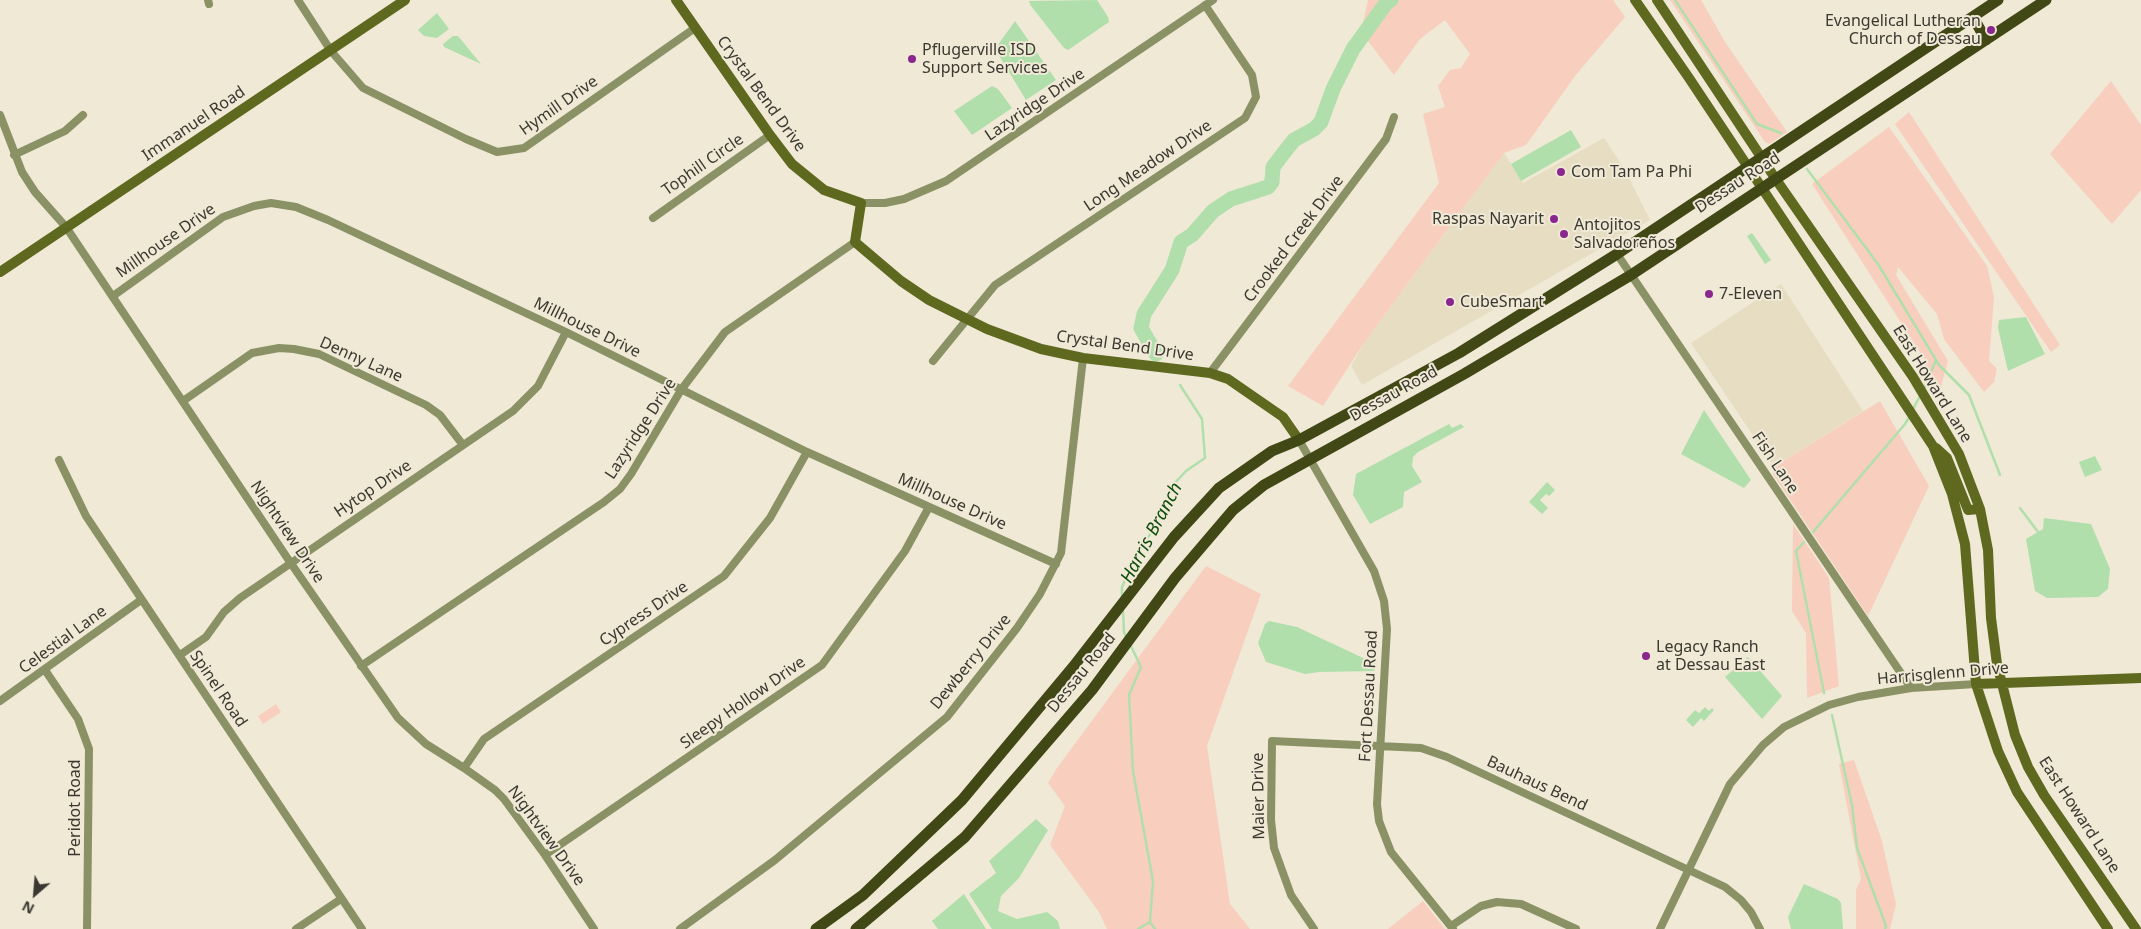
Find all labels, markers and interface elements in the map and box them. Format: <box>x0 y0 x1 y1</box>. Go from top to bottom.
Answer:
place label: Evangelical Lutheran Church of Dessau <box>1825 11 1981 49</box>
marker: Evangelical Lutheran Church of Dessau <box>1985 24 1997 36</box>
street label: Crystal Bend Drive <box>713 32 809 156</box>
place label: Pflugerville ISD Support Services <box>922 40 1048 78</box>
marker: Pflugerville ISD Support Services <box>906 53 918 65</box>
street label: Lazyridge Drive <box>981 65 1089 145</box>
street label: Hymill Drive <box>516 72 602 140</box>
street label: Immanuel Road <box>139 83 249 165</box>
street label: Long Meadow Drive <box>1080 116 1216 216</box>
street label: Tophill Circle <box>659 130 747 200</box>
street label: Dessau Road <box>1692 148 1784 218</box>
place label: Com Tam Pa Phi <box>1571 162 1692 182</box>
marker: Com Tam Pa Phi <box>1555 166 1567 178</box>
street label: Crooked Creek Drive <box>1240 172 1348 306</box>
street label: Millhouse Drive <box>113 200 219 282</box>
place label: Raspas Nayarit <box>1432 209 1544 229</box>
marker: Raspas Nayarit <box>1548 213 1560 225</box>
place label: Antojitos Salvadoreños <box>1574 215 1675 253</box>
marker: Antojitos Salvadoreños <box>1558 228 1570 240</box>
place label: 7-Eleven <box>1719 284 1782 304</box>
marker: 7-Eleven <box>1703 288 1715 300</box>
place label: CubeSmart <box>1460 292 1544 312</box>
street label: Millhouse Drive <box>530 294 644 362</box>
marker: CubeSmart <box>1444 296 1456 308</box>
street label: East Howard Lane <box>1888 322 1976 446</box>
street label: Crystal Bend Drive <box>1055 327 1195 365</box>
street label: Denny Lane <box>316 333 406 387</box>
street label: Dessau Road <box>1347 362 1441 426</box>
street label: Lazyridge Drive <box>601 375 681 483</box>
street label: Fish Lane <box>1747 428 1803 498</box>
street label: Hytop Drive <box>331 456 415 522</box>
street label: Millhouse Drive <box>895 469 1009 535</box>
street label: Nightview Drive <box>246 477 328 587</box>
water label: Harris Branch <box>1116 479 1188 587</box>
street label: Cypress Drive <box>596 577 692 651</box>
street label: Celestial Lane <box>16 602 110 678</box>
street label: Dewberry Drive <box>927 611 1015 713</box>
street label: Dessau Road <box>1044 629 1120 717</box>
street label: Fort Dessau Road <box>1356 630 1382 762</box>
place label: Legacy Ranch at Dessau East <box>1656 637 1765 675</box>
street label: Spinel Road <box>185 647 251 731</box>
marker: Legacy Ranch at Dessau East <box>1640 650 1652 662</box>
street label: Sleepy Hollow Drive <box>677 653 809 753</box>
street label: Harrisglenn Drive <box>1876 659 2010 689</box>
street label: Maier Drive <box>1249 752 1269 840</box>
street label: Bauhaus Bend <box>1484 752 1590 816</box>
street label: East Howard Lane <box>2034 753 2124 877</box>
street label: Peridot Road <box>65 759 85 857</box>
street label: Nightview Drive <box>503 782 589 890</box>
north arrow <box>10 869 60 919</box>
text: N <box>19 897 37 919</box>

